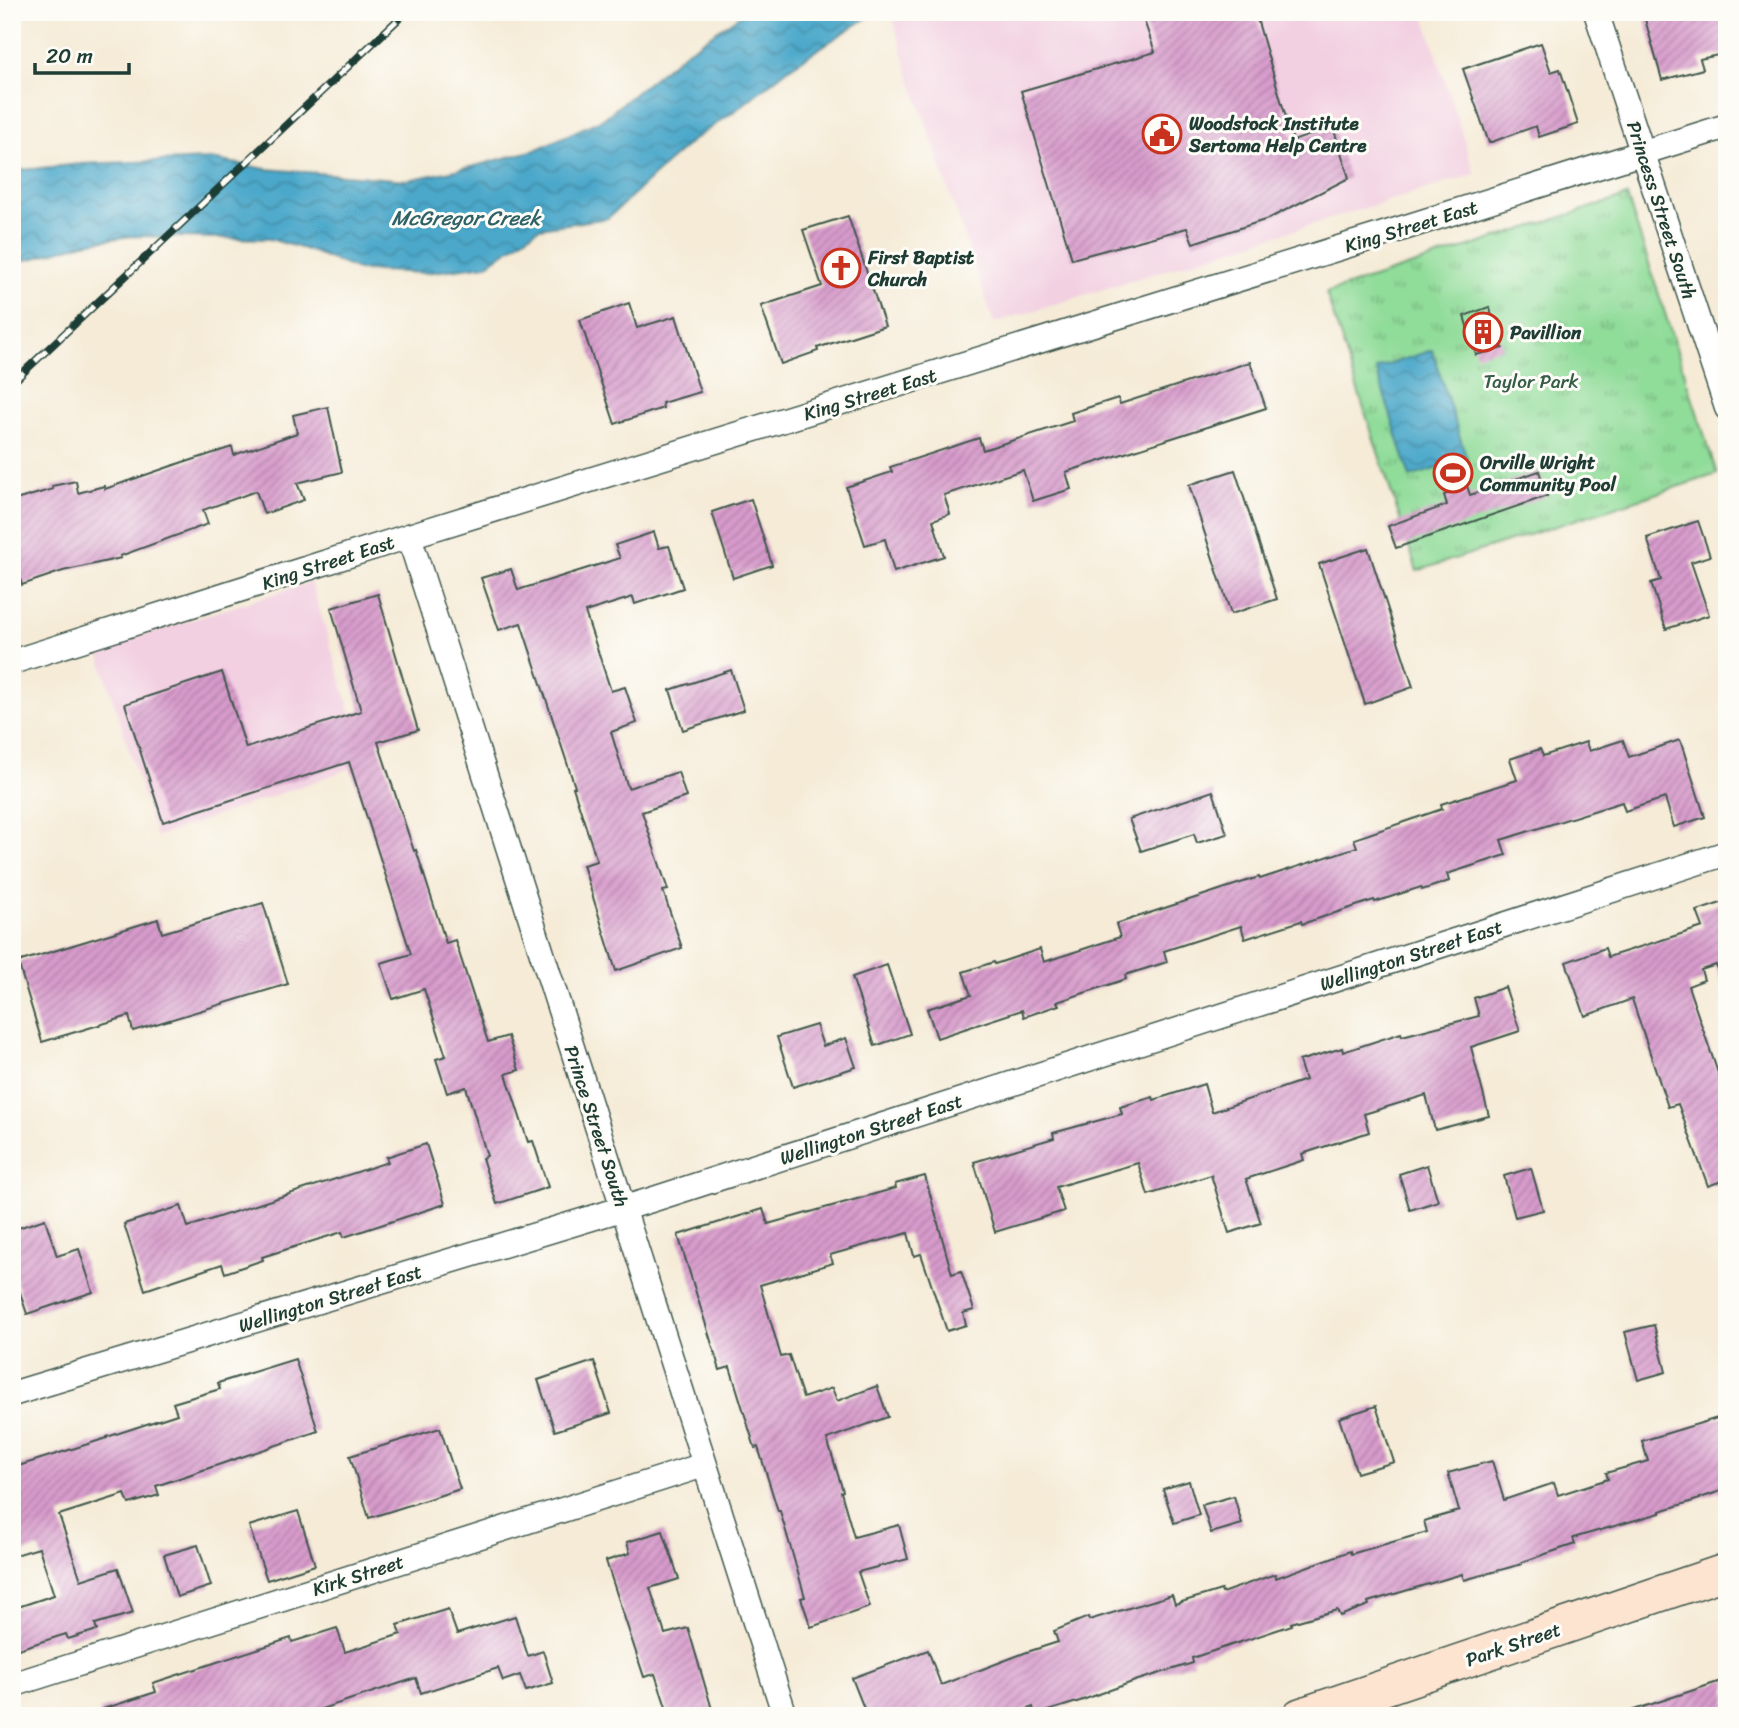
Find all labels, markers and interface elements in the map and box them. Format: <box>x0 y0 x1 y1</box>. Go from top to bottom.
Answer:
scale bar <box>35 32 130 76</box>
text: 20 m <box>46 37 93 75</box>
place label: Woodstock Institute Sertoma Help Centre <box>1188 107 1367 162</box>
public building icon: Woodstock Institute Sertoma Help Centre <box>1141 113 1183 155</box>
street label: Princess Street South <box>1617 117 1706 304</box>
street label: King Street East <box>1340 191 1482 262</box>
water label: McGregor Creek <box>391 199 542 237</box>
place label: First Baptist Church <box>867 241 975 296</box>
church icon: First Baptist Church <box>820 247 862 289</box>
building icon: Pavillion <box>1462 311 1504 353</box>
place label: Pavillion <box>1510 316 1582 349</box>
street label: King Street East <box>799 359 941 430</box>
park label: Taylor Park <box>1483 365 1579 398</box>
place label: Orville Wright Community Pool <box>1479 446 1616 501</box>
sports icon: Orville Wright Community Pool <box>1432 452 1474 494</box>
street label: King Street East <box>257 525 399 599</box>
street label: Wellington Street East <box>1315 910 1507 1001</box>
street label: Prince Street South <box>555 1041 638 1211</box>
street label: Wellington Street East <box>775 1084 967 1175</box>
street label: Wellington Street East <box>234 1255 426 1342</box>
street label: Kirk Street <box>308 1545 408 1606</box>
street label: Park Street <box>1461 1613 1565 1676</box>

